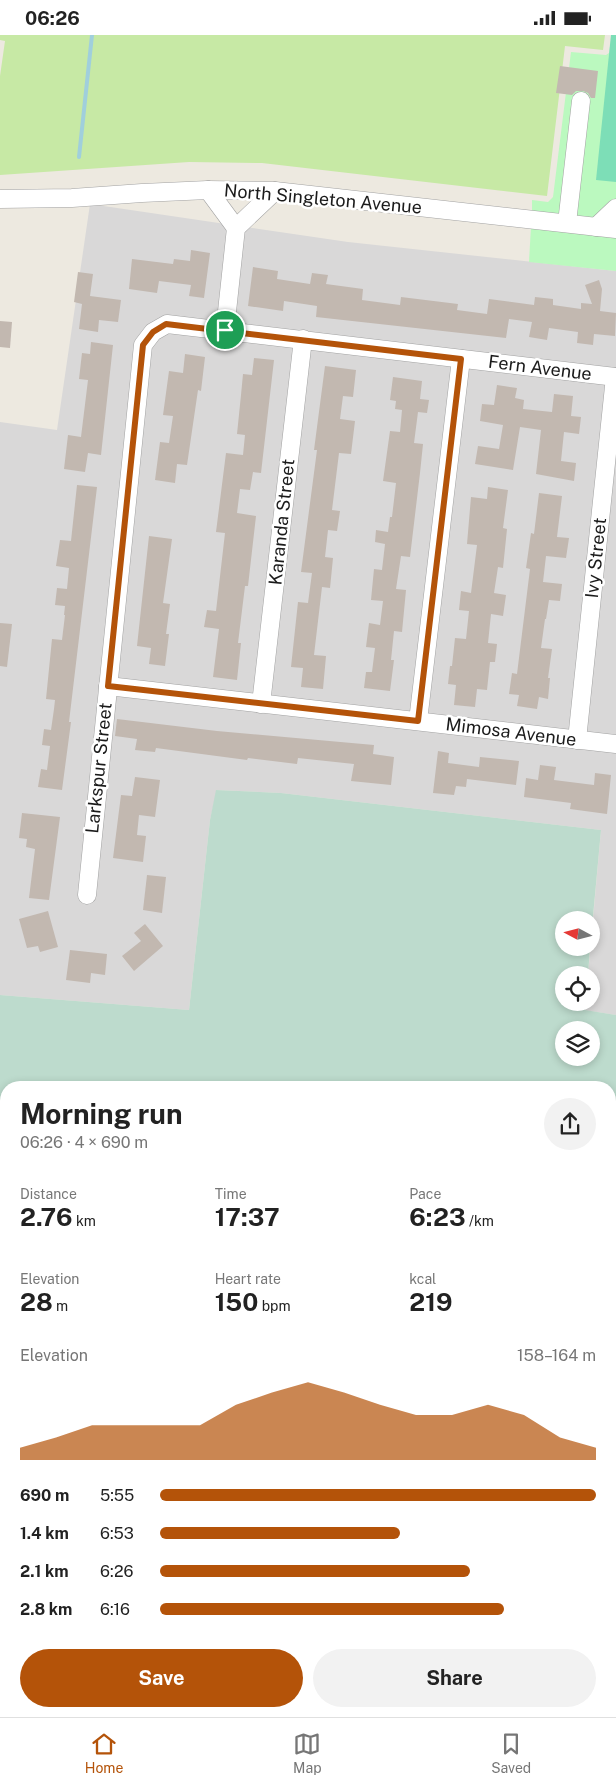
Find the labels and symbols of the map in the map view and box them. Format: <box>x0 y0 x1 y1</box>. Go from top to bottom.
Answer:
street label: North Singleton Avenue <box>223 179 423 218</box>
pin <box>204 309 246 351</box>
street label: Fern Avenue <box>487 351 593 384</box>
street label: Karanda Street <box>264 458 299 586</box>
street label: Ivy Street <box>581 517 610 599</box>
street label: Larkspur Street <box>81 702 116 834</box>
street label: Mimosa Avenue <box>445 713 578 750</box>
north arrow <box>555 911 600 956</box>

